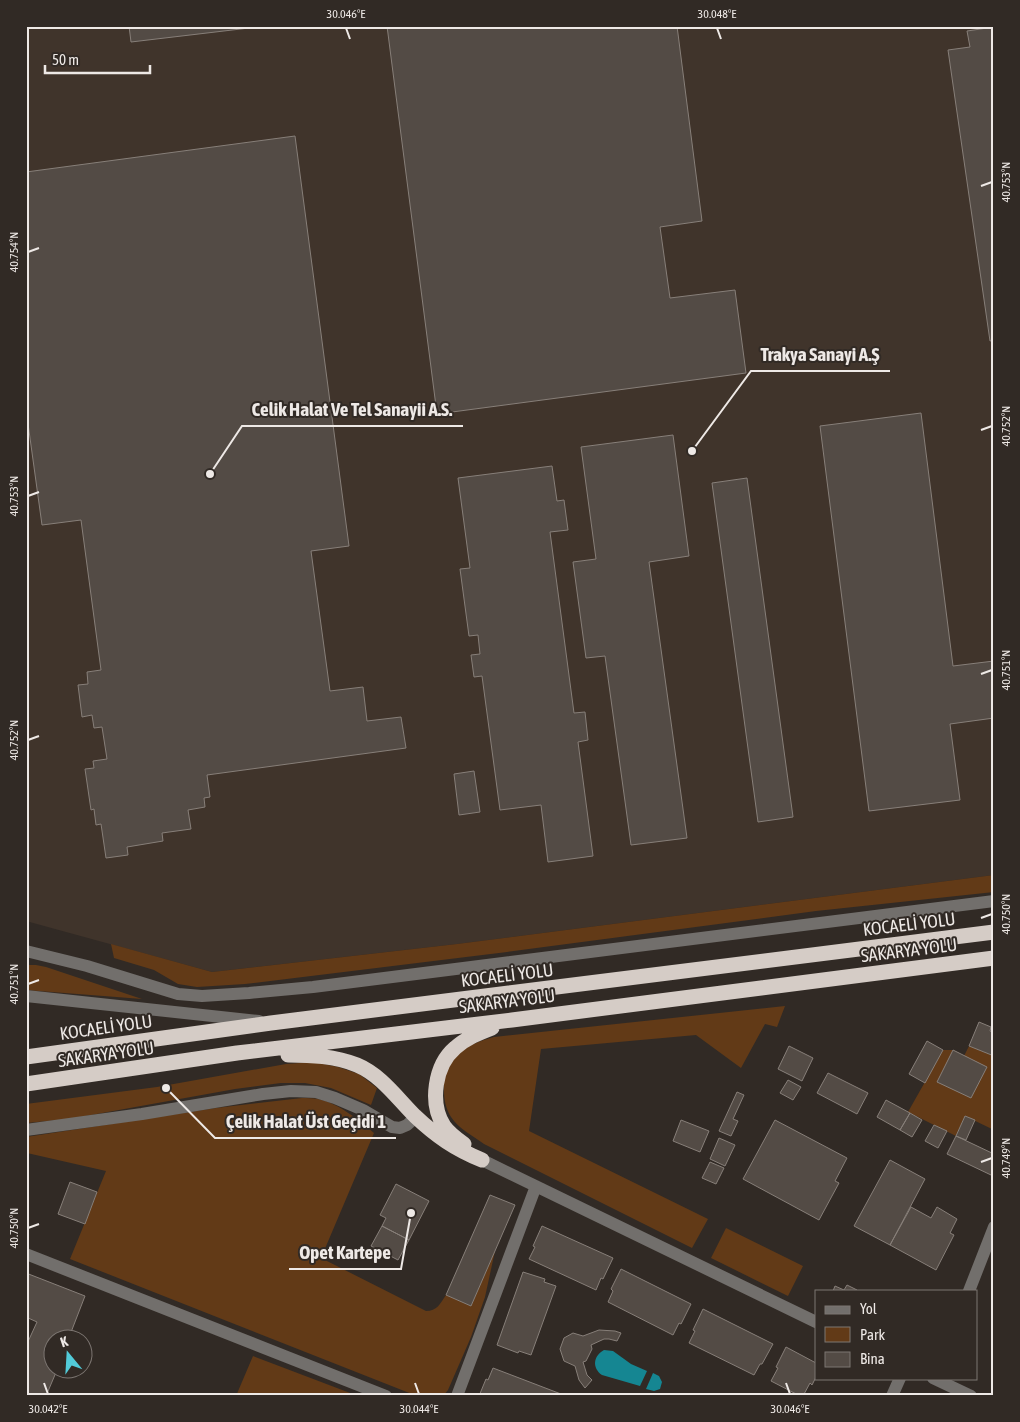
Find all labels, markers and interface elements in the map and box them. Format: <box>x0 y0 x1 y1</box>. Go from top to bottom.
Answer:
text: 30.046°E <box>327 7 365 21</box>
text: 30.048°E <box>698 7 736 21</box>
scale bar <box>45 42 150 74</box>
text: 50 m <box>52 51 79 68</box>
text: 40.753°N <box>999 162 1013 202</box>
text: 40.754°N <box>7 232 21 272</box>
callout: Trakya Sanayi A.Ş <box>751 337 890 371</box>
text: Trakya Sanayi A.Ş <box>760 343 880 365</box>
callout: Celik Halat Ve Tel Sanayii A.S. <box>242 392 463 426</box>
text: Celik Halat Ve Tel Sanayii A.S. <box>252 398 453 420</box>
text: 40.752°N <box>999 406 1013 446</box>
text: 40.753°N <box>7 476 21 516</box>
text: 40.751°N <box>999 650 1013 690</box>
text: 40.752°N <box>7 720 21 760</box>
text: 40.750°N <box>999 894 1013 934</box>
street label: KOCAELİ YOLU <box>862 908 956 940</box>
street label: SAKARYA YOLU <box>860 934 958 966</box>
street label: KOCAELİ YOLU <box>460 959 554 991</box>
text: 40.751°N <box>7 964 21 1004</box>
street label: SAKARYA YOLU <box>458 985 556 1017</box>
street label: KOCAELİ YOLU <box>58 1010 154 1044</box>
street label: SAKARYA YOLU <box>57 1037 155 1071</box>
callout: Çelik Halat Üst Geçidi 1 <box>215 1104 396 1138</box>
text: Çelik Halat Üst Geçidi 1 <box>226 1110 386 1132</box>
text: 40.749°N <box>999 1138 1013 1178</box>
text: 40.750°N <box>7 1208 21 1248</box>
callout: Opet Kartepe <box>289 1235 401 1269</box>
text: Opet Kartepe <box>299 1241 391 1263</box>
legend <box>815 1290 978 1380</box>
text: Yol <box>860 1300 877 1317</box>
text: Park <box>860 1326 885 1343</box>
north arrow <box>42 1330 92 1380</box>
text: K <box>58 1333 70 1350</box>
text: Bina <box>860 1350 885 1367</box>
text: 30.042°E <box>29 1402 67 1416</box>
text: 30.044°E <box>400 1402 438 1416</box>
text: 30.046°E <box>771 1402 809 1416</box>

